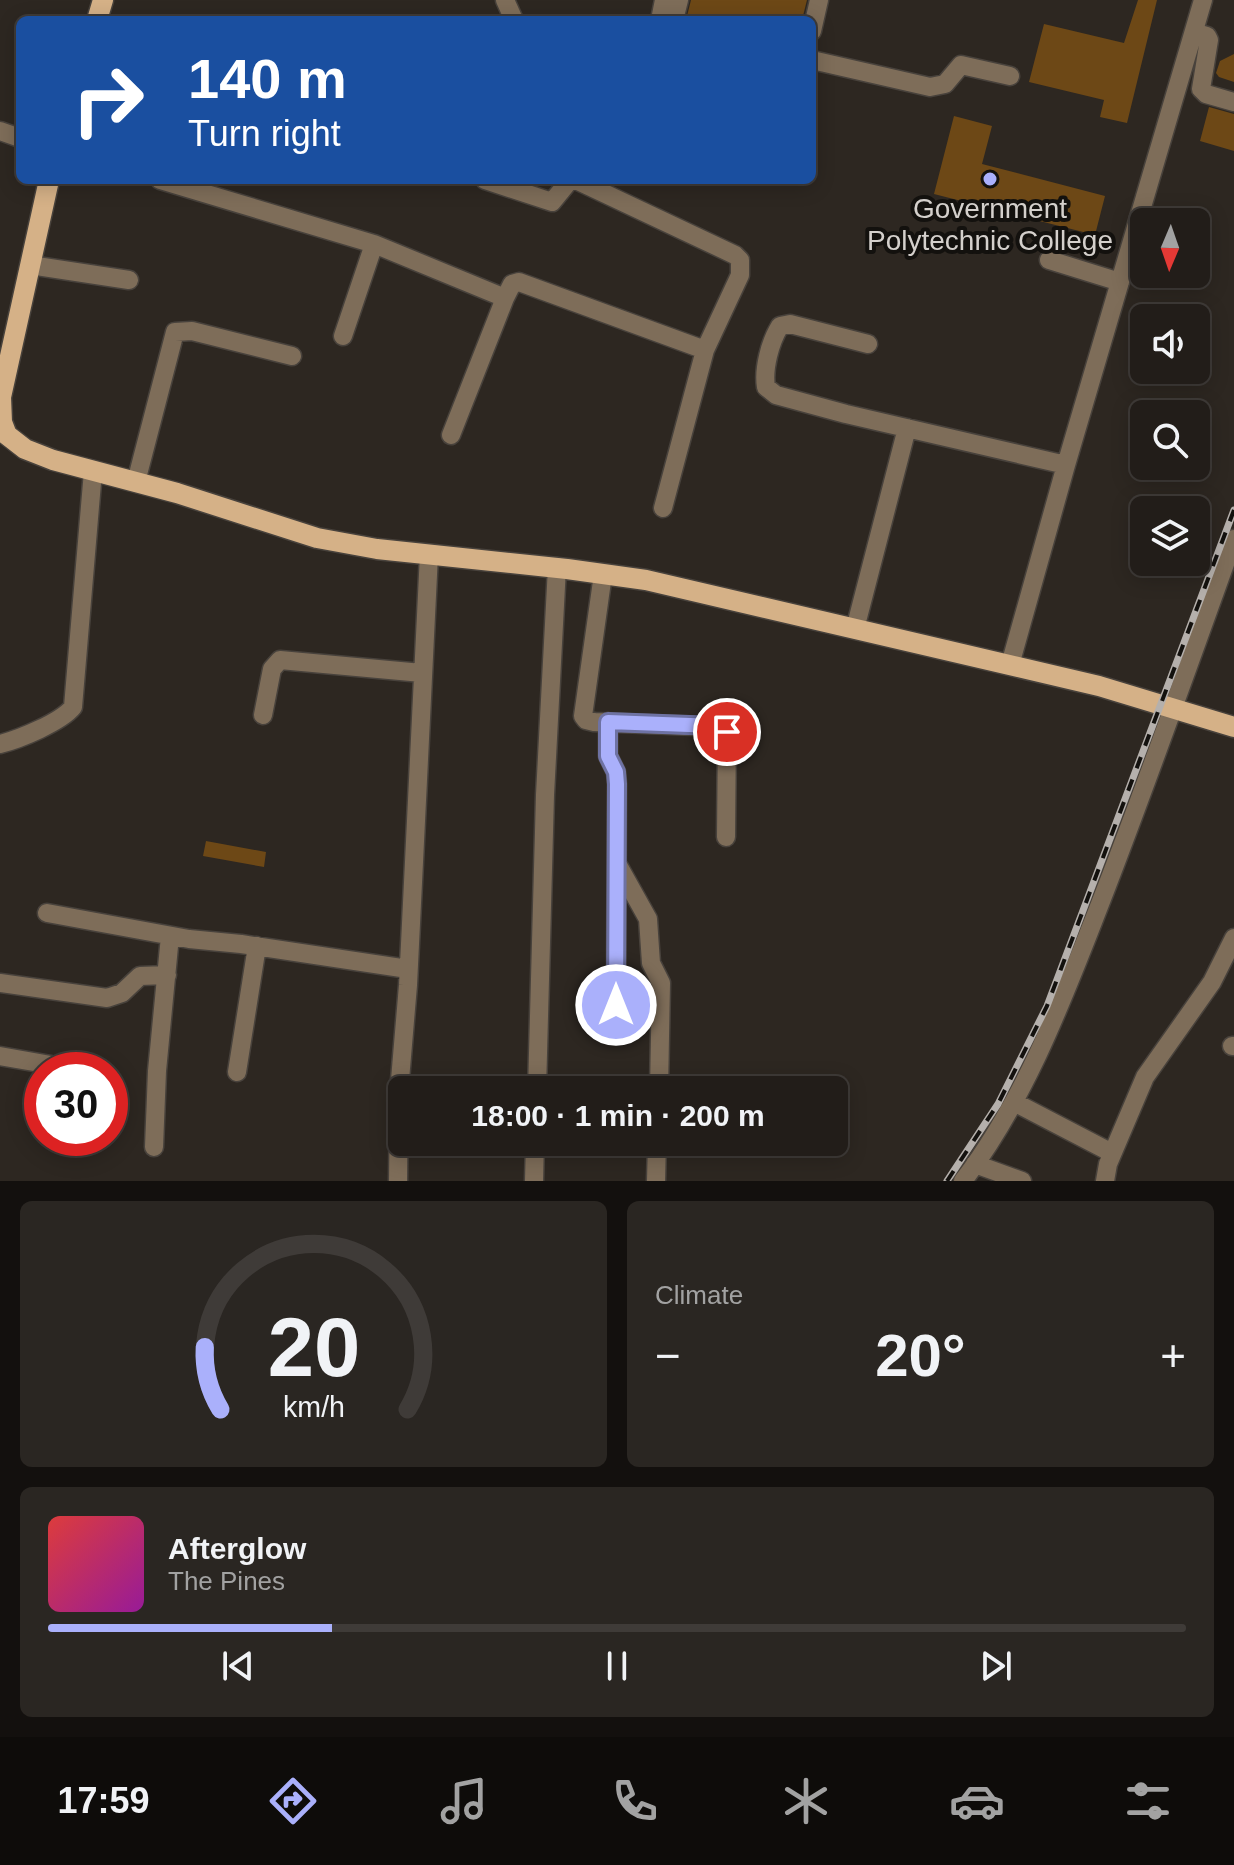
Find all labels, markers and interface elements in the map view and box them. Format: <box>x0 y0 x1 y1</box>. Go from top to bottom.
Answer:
text: 140 m <box>188 47 347 110</box>
icon: right <box>56 48 160 152</box>
text: Turn right <box>188 113 341 154</box>
marker: Government Polytechnic College <box>981 170 999 188</box>
place label: Government Polytechnic College <box>867 193 1113 256</box>
north arrow <box>1130 208 1210 288</box>
map controls <box>1130 208 1210 576</box>
button: sound <box>1130 304 1210 384</box>
button: search <box>1130 400 1210 480</box>
button: layers <box>1130 496 1210 576</box>
pin <box>693 698 761 766</box>
icon: arrive <box>705 710 749 754</box>
position arrow <box>574 963 658 1047</box>
speed limit sign: 30 <box>24 1052 128 1156</box>
text: 18:00 · 1 min · 200 m <box>471 1099 765 1132</box>
text: Climate <box>655 1280 743 1310</box>
text: 20 <box>267 1301 360 1394</box>
text: 20° <box>875 1322 966 1389</box>
text: − <box>655 1331 681 1380</box>
text: + <box>1160 1331 1186 1380</box>
text: km/h <box>283 1391 344 1423</box>
text: Afterglow <box>168 1532 306 1565</box>
text: The Pines <box>168 1566 285 1596</box>
icon: previous <box>216 1644 260 1688</box>
icon: pause <box>595 1644 639 1688</box>
icon: next <box>974 1644 1018 1688</box>
icon: directions <box>265 1773 321 1829</box>
icon: music <box>436 1773 492 1829</box>
icon: phone <box>607 1773 663 1829</box>
icon: climate <box>778 1773 834 1829</box>
icon: car <box>949 1773 1005 1829</box>
icon: filters <box>1120 1773 1176 1829</box>
text: 17:59 <box>58 1780 150 1821</box>

